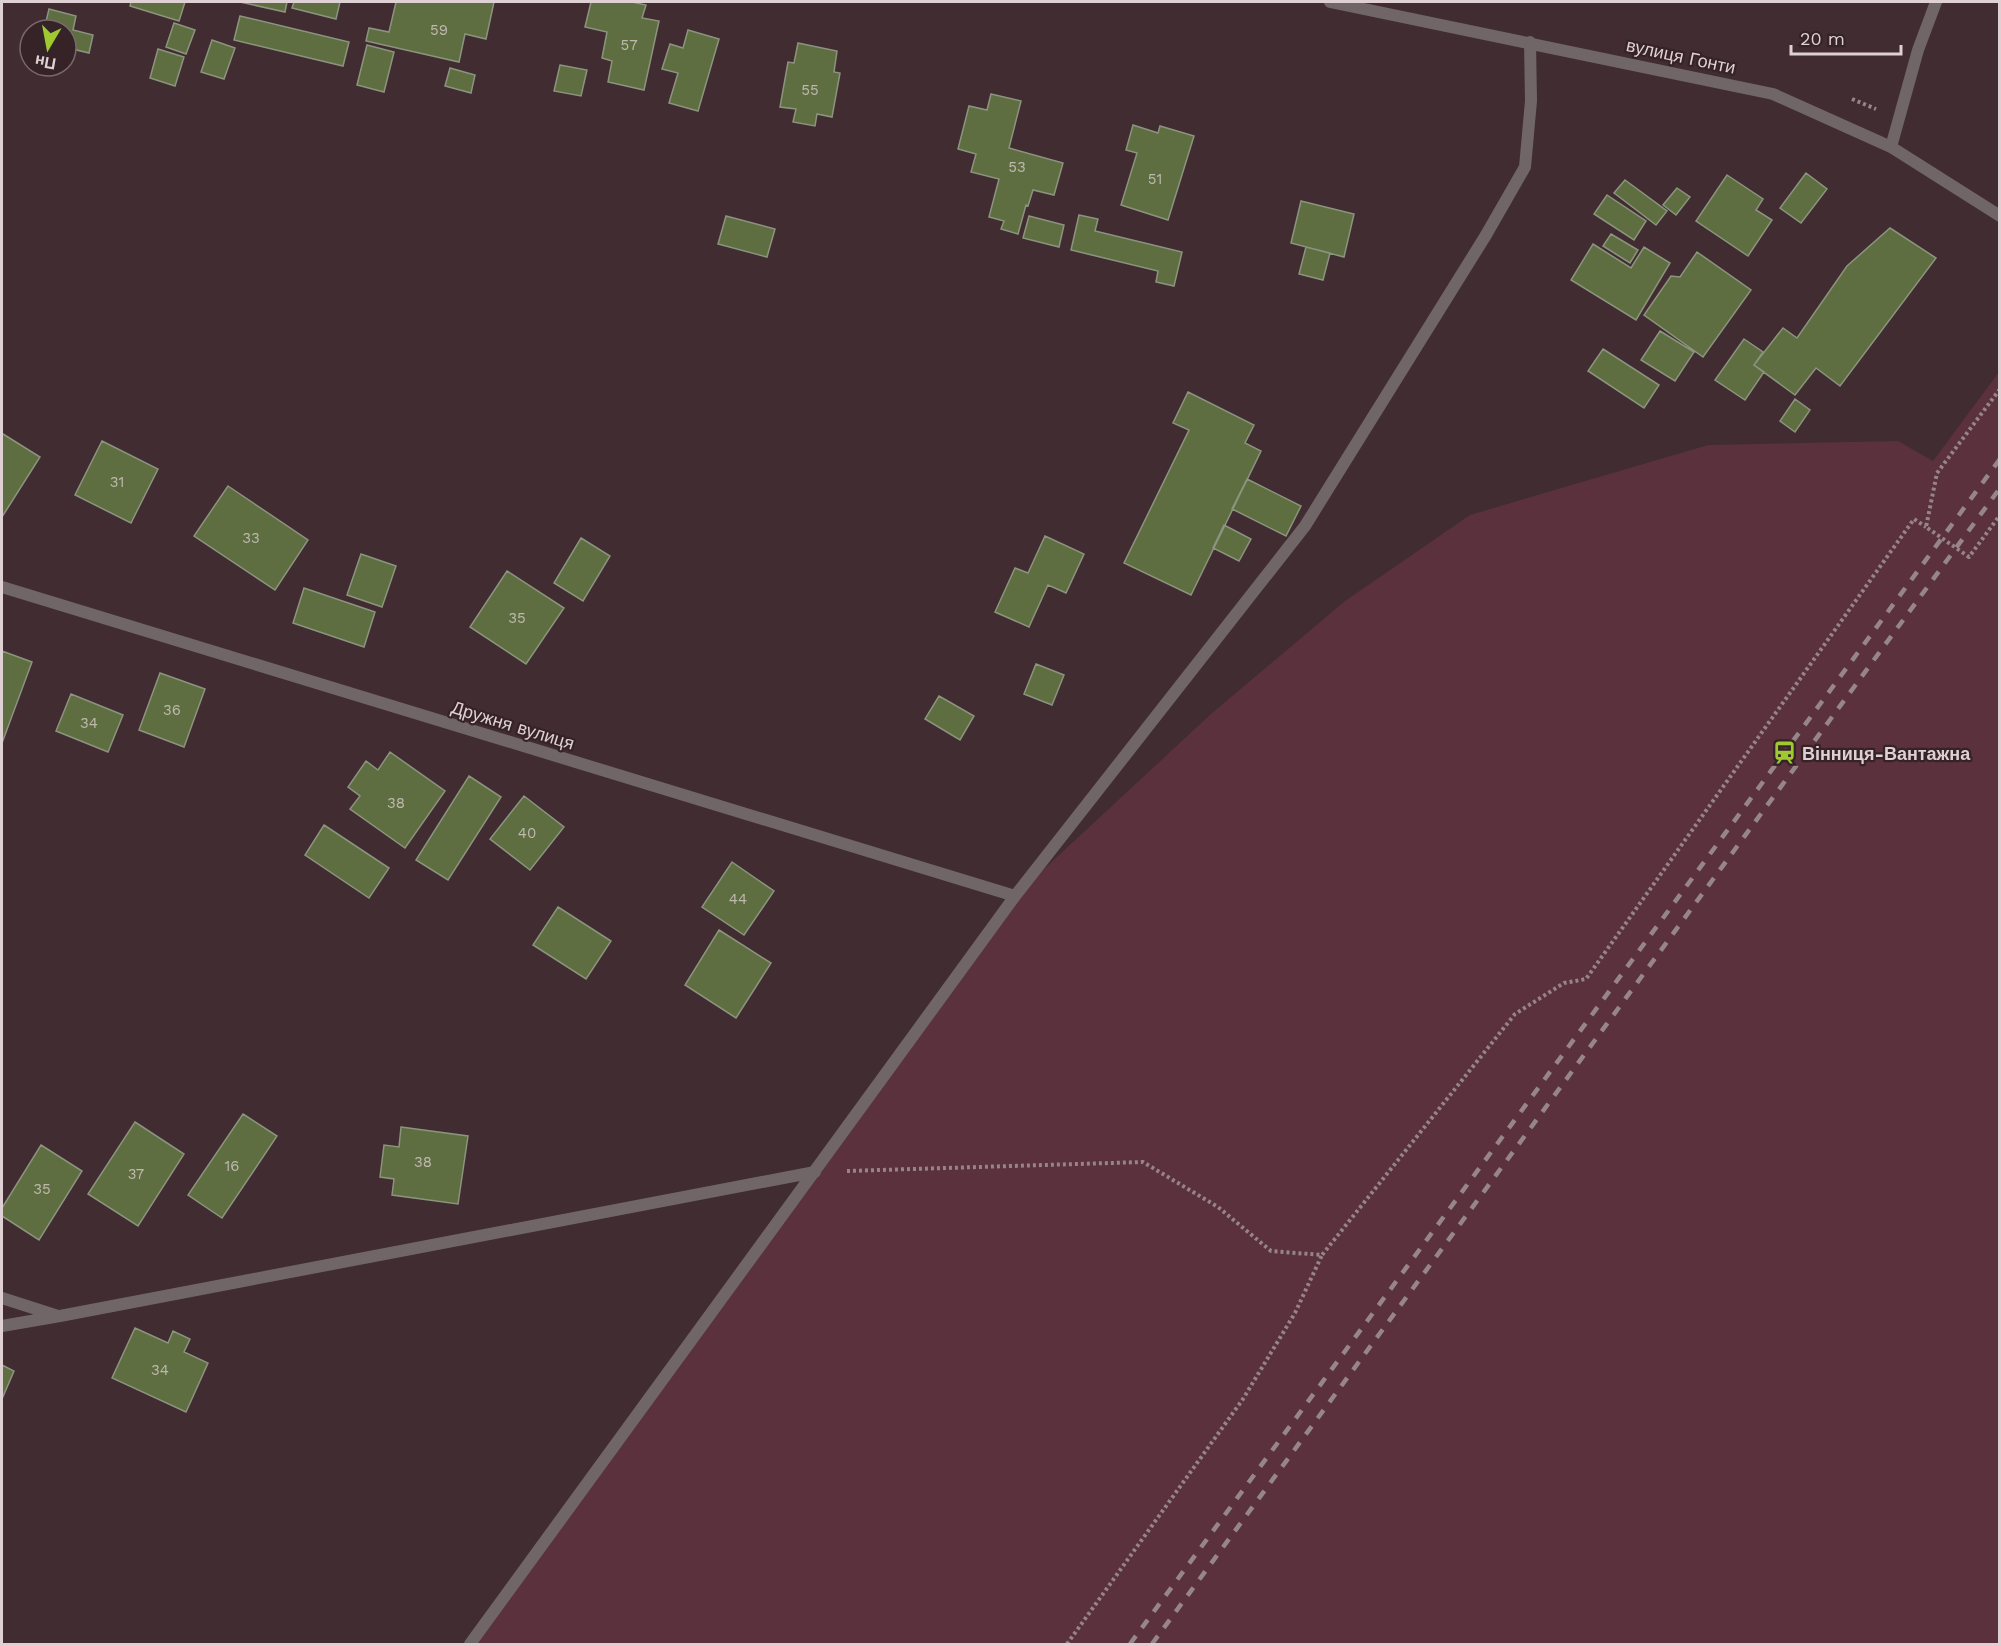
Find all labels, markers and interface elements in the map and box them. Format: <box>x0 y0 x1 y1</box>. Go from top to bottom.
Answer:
north arrow <box>18 18 78 78</box>
scale bar <box>1791 18 1900 56</box>
house number: 59 <box>430 21 448 39</box>
text: 20 m <box>1800 28 1845 49</box>
street label: вулиця Гонти <box>1624 34 1738 78</box>
house number: 57 <box>620 36 638 54</box>
text: Пн <box>33 51 58 73</box>
house number: 55 <box>801 81 819 99</box>
house number: 53 <box>1008 158 1026 176</box>
house number: 51 <box>1148 170 1162 188</box>
house number: 31 <box>110 473 124 491</box>
house number: 33 <box>242 529 260 547</box>
house number: 35 <box>508 609 526 627</box>
street label: Дружня вулиця <box>449 696 577 754</box>
house number: 36 <box>163 701 181 719</box>
house number: 34 <box>80 714 98 732</box>
station icon: Вінниця-Вантажна <box>1771 740 1797 766</box>
place label: Вінниця-Вантажна <box>1802 743 1971 764</box>
house number: 38 <box>387 794 405 812</box>
house number: 40 <box>518 824 536 842</box>
house number: 44 <box>729 890 747 908</box>
house number: 38 <box>414 1153 432 1171</box>
house number: 16 <box>225 1157 239 1175</box>
house number: 37 <box>128 1165 144 1183</box>
house number: 35 <box>33 1180 51 1198</box>
house number: 34 <box>151 1361 169 1379</box>

